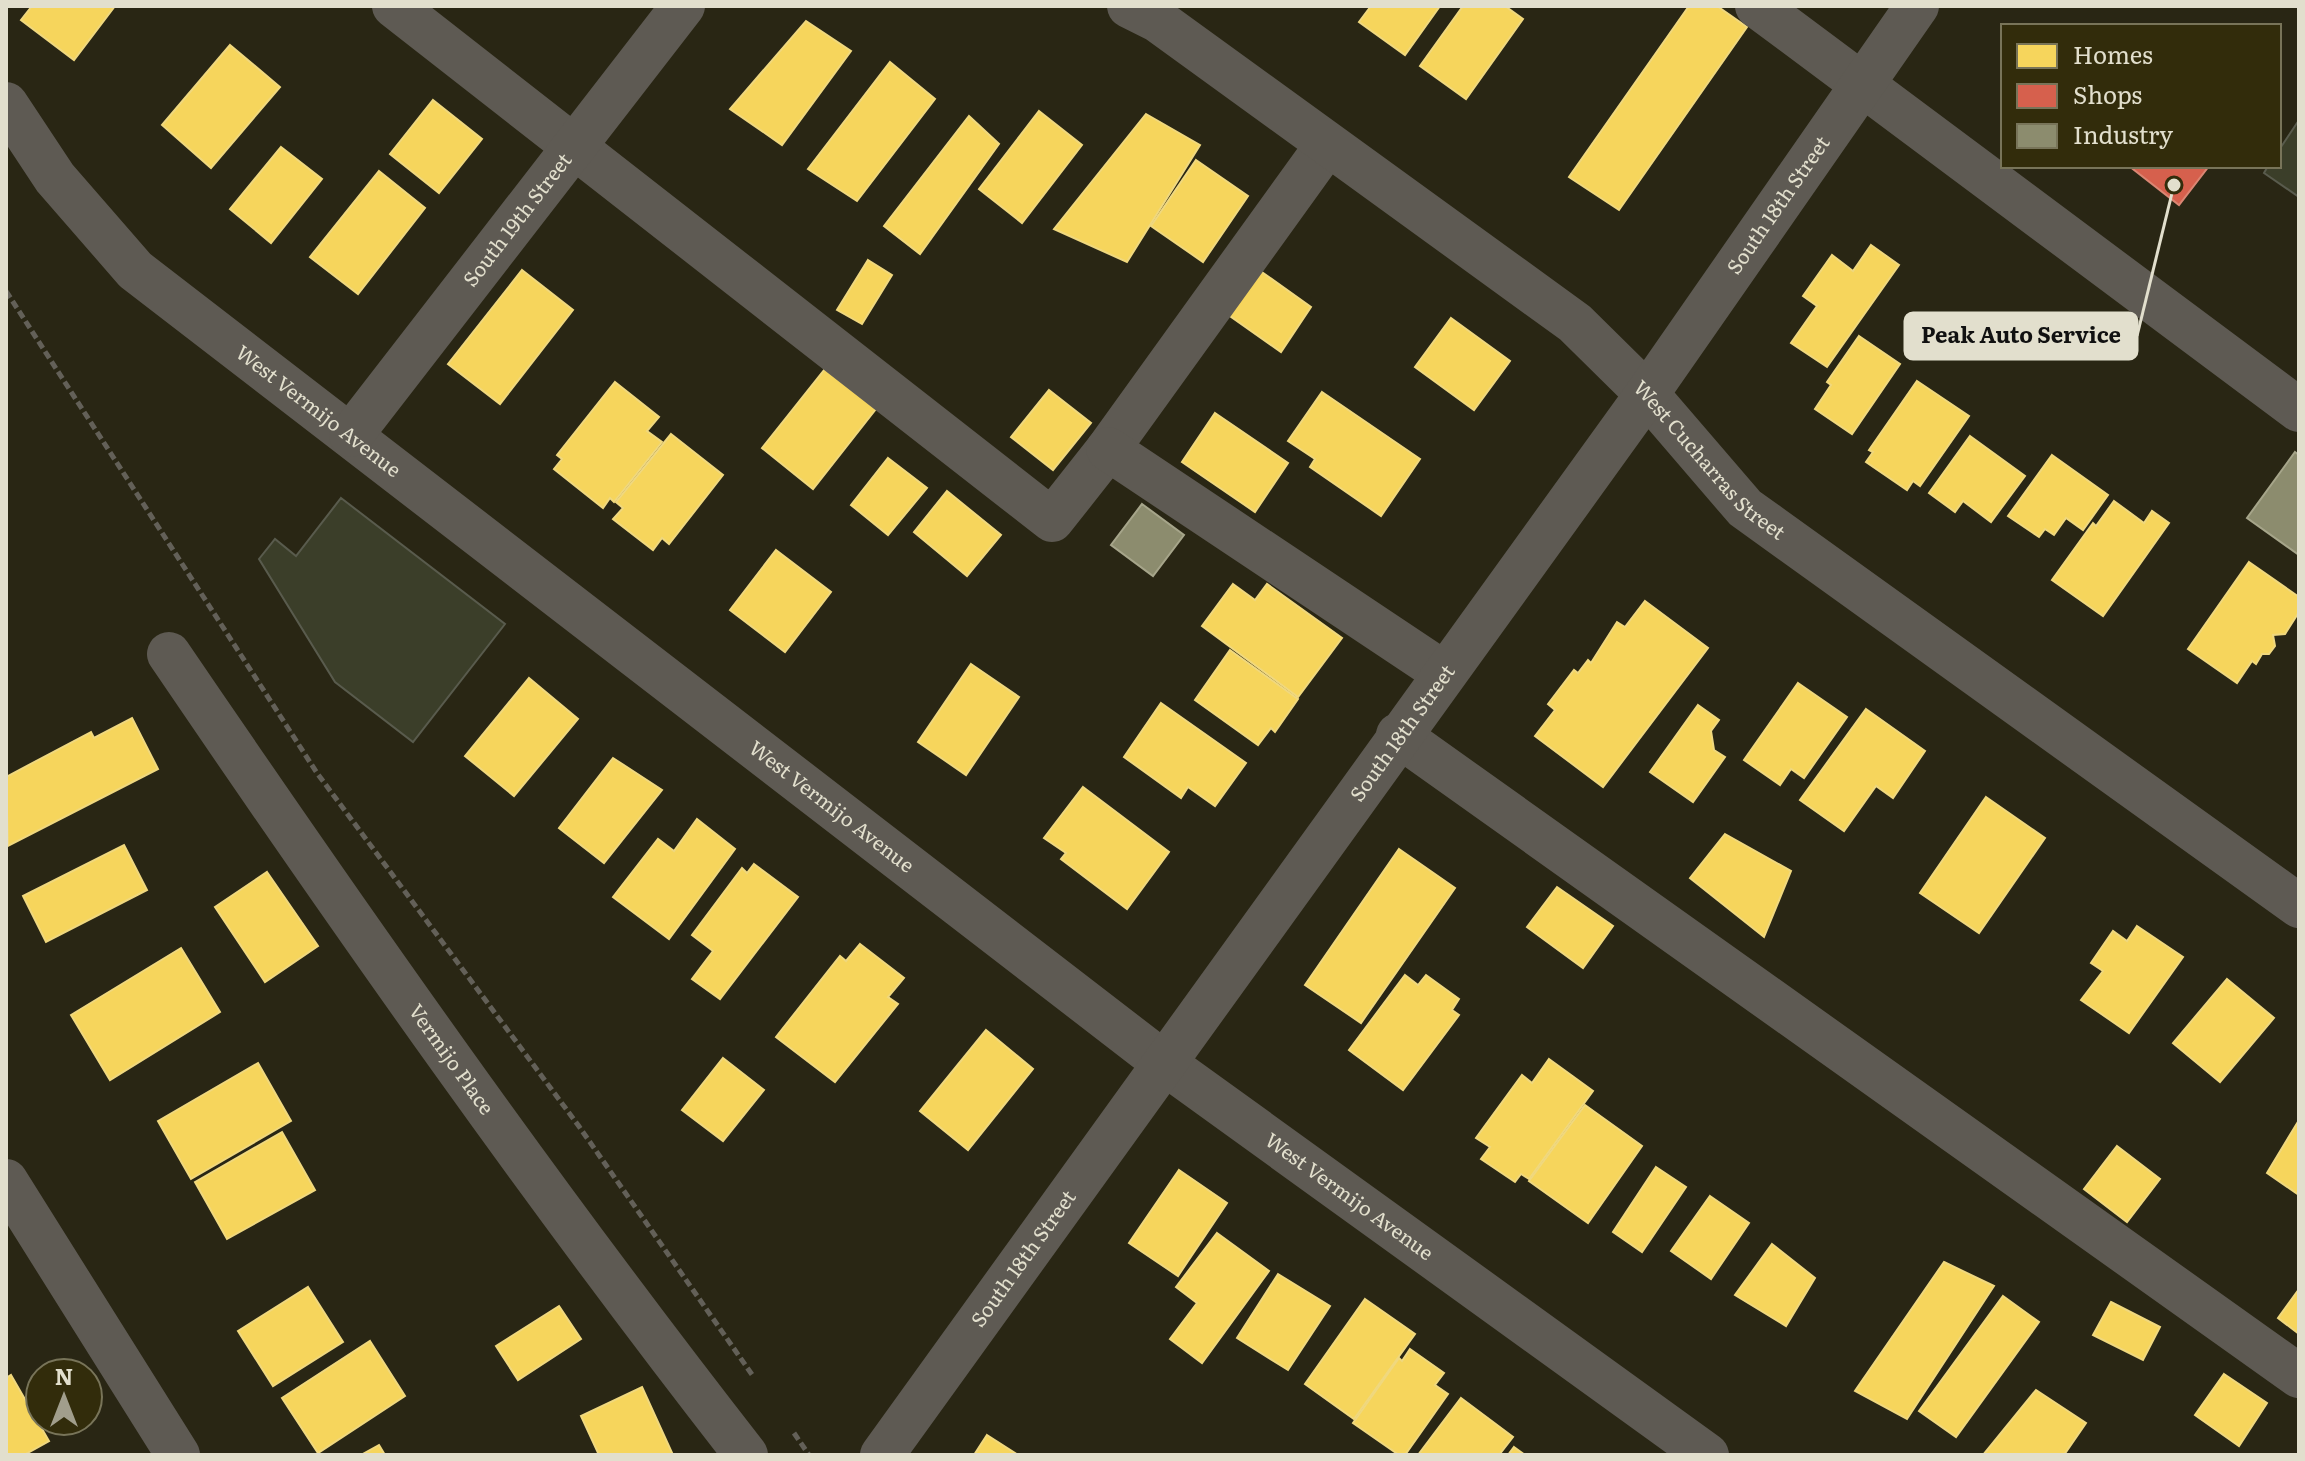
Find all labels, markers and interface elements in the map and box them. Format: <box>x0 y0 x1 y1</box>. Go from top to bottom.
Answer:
legend <box>2001 24 2281 168</box>
text: Homes <box>2073 36 2153 71</box>
text: Shops <box>2073 76 2142 111</box>
text: Industry <box>2073 116 2173 151</box>
street label: South 18th Street <box>1718 129 1836 279</box>
street label: South 19th Street <box>454 145 577 292</box>
callout: Peak Auto Service <box>1905 313 2137 359</box>
text: Peak Auto Service <box>1921 317 2121 350</box>
street label: West Vermijo Avenue <box>230 336 409 483</box>
street label: West Cucharras Street <box>1628 372 1793 546</box>
street label: South 18th Street <box>1341 657 1461 807</box>
street label: West Vermijo Avenue <box>744 732 922 879</box>
street label: Vermijo Place <box>403 997 503 1120</box>
street label: West Vermijo Avenue <box>1260 1124 1441 1266</box>
street label: South 18th Street <box>962 1183 1082 1332</box>
north arrow <box>24 1357 104 1437</box>
text: N <box>55 1359 73 1392</box>

